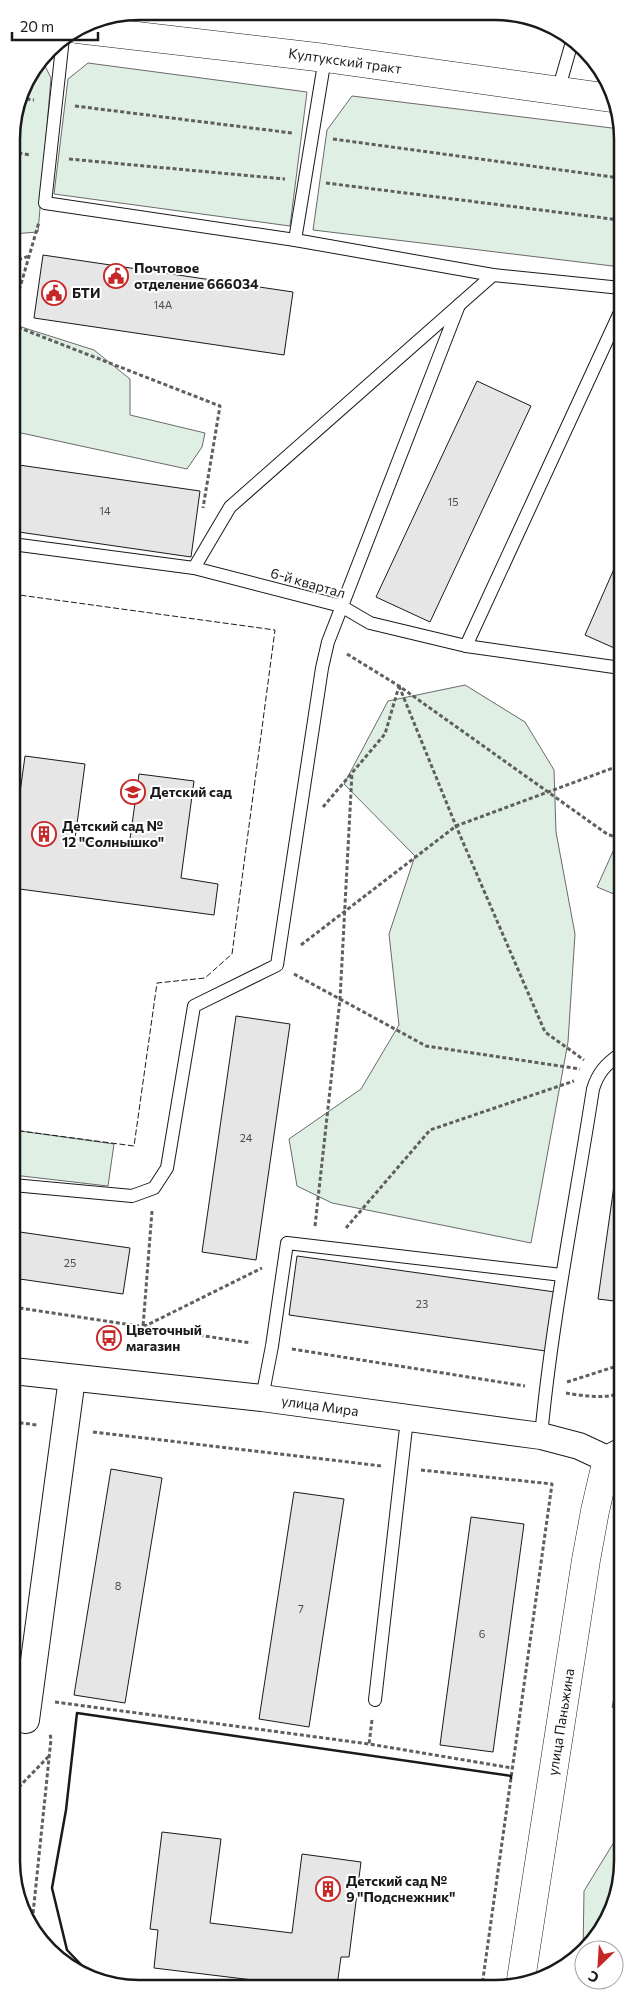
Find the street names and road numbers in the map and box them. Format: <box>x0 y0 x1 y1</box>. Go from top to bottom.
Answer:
street label: Култукский тракт <box>287 44 403 77</box>
street label: 6-й квартал <box>269 564 348 601</box>
street label: улица Мира <box>280 1392 360 1419</box>
street label: улица Паньжина <box>544 1667 577 1777</box>

